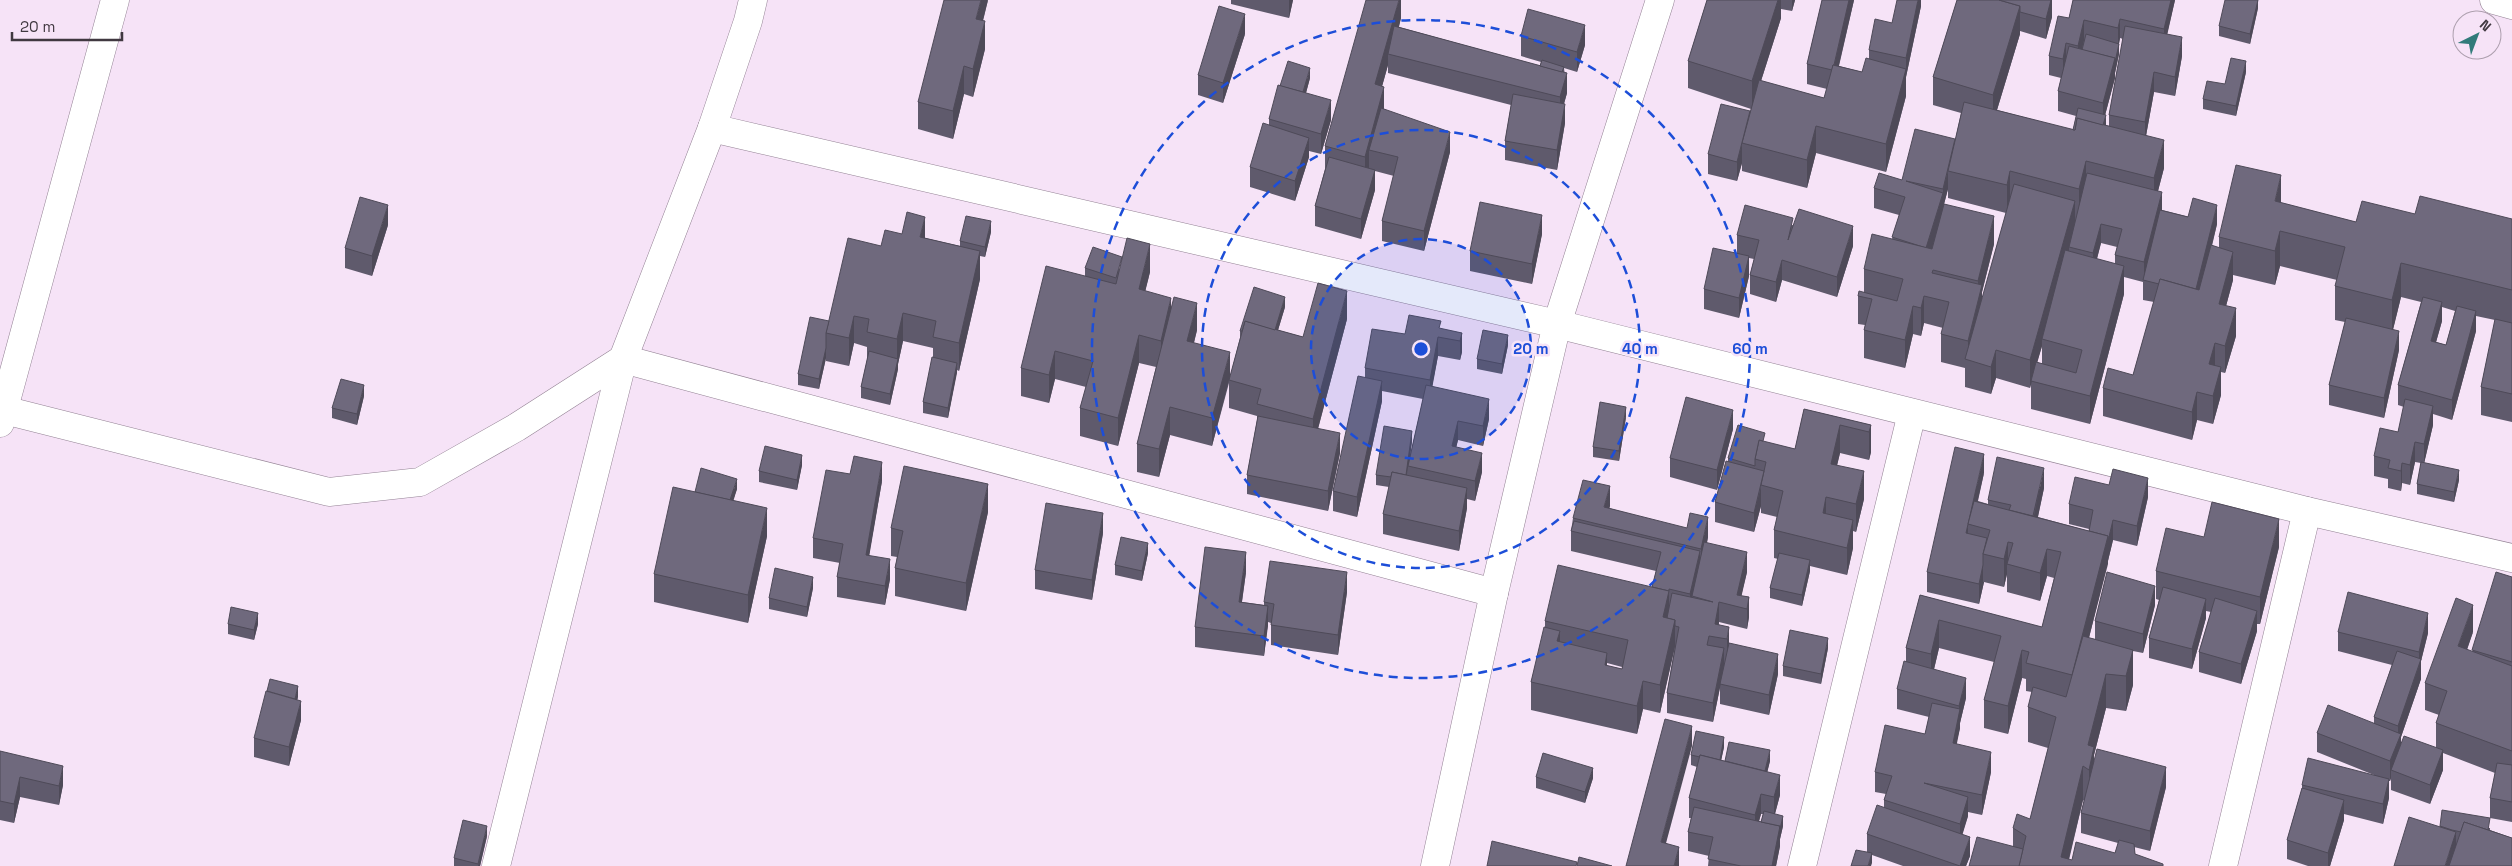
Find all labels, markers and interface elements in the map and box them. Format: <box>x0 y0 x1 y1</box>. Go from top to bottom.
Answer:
scale bar <box>12 10 122 42</box>
north arrow <box>2452 10 2502 60</box>
text: N <box>2476 16 2495 35</box>
text: 20 m <box>20 17 55 36</box>
text: 20 m <box>1513 339 1549 358</box>
text: 40 m <box>1622 339 1658 358</box>
text: 60 m <box>1732 339 1768 358</box>
centre of rings <box>1412 340 1430 358</box>

